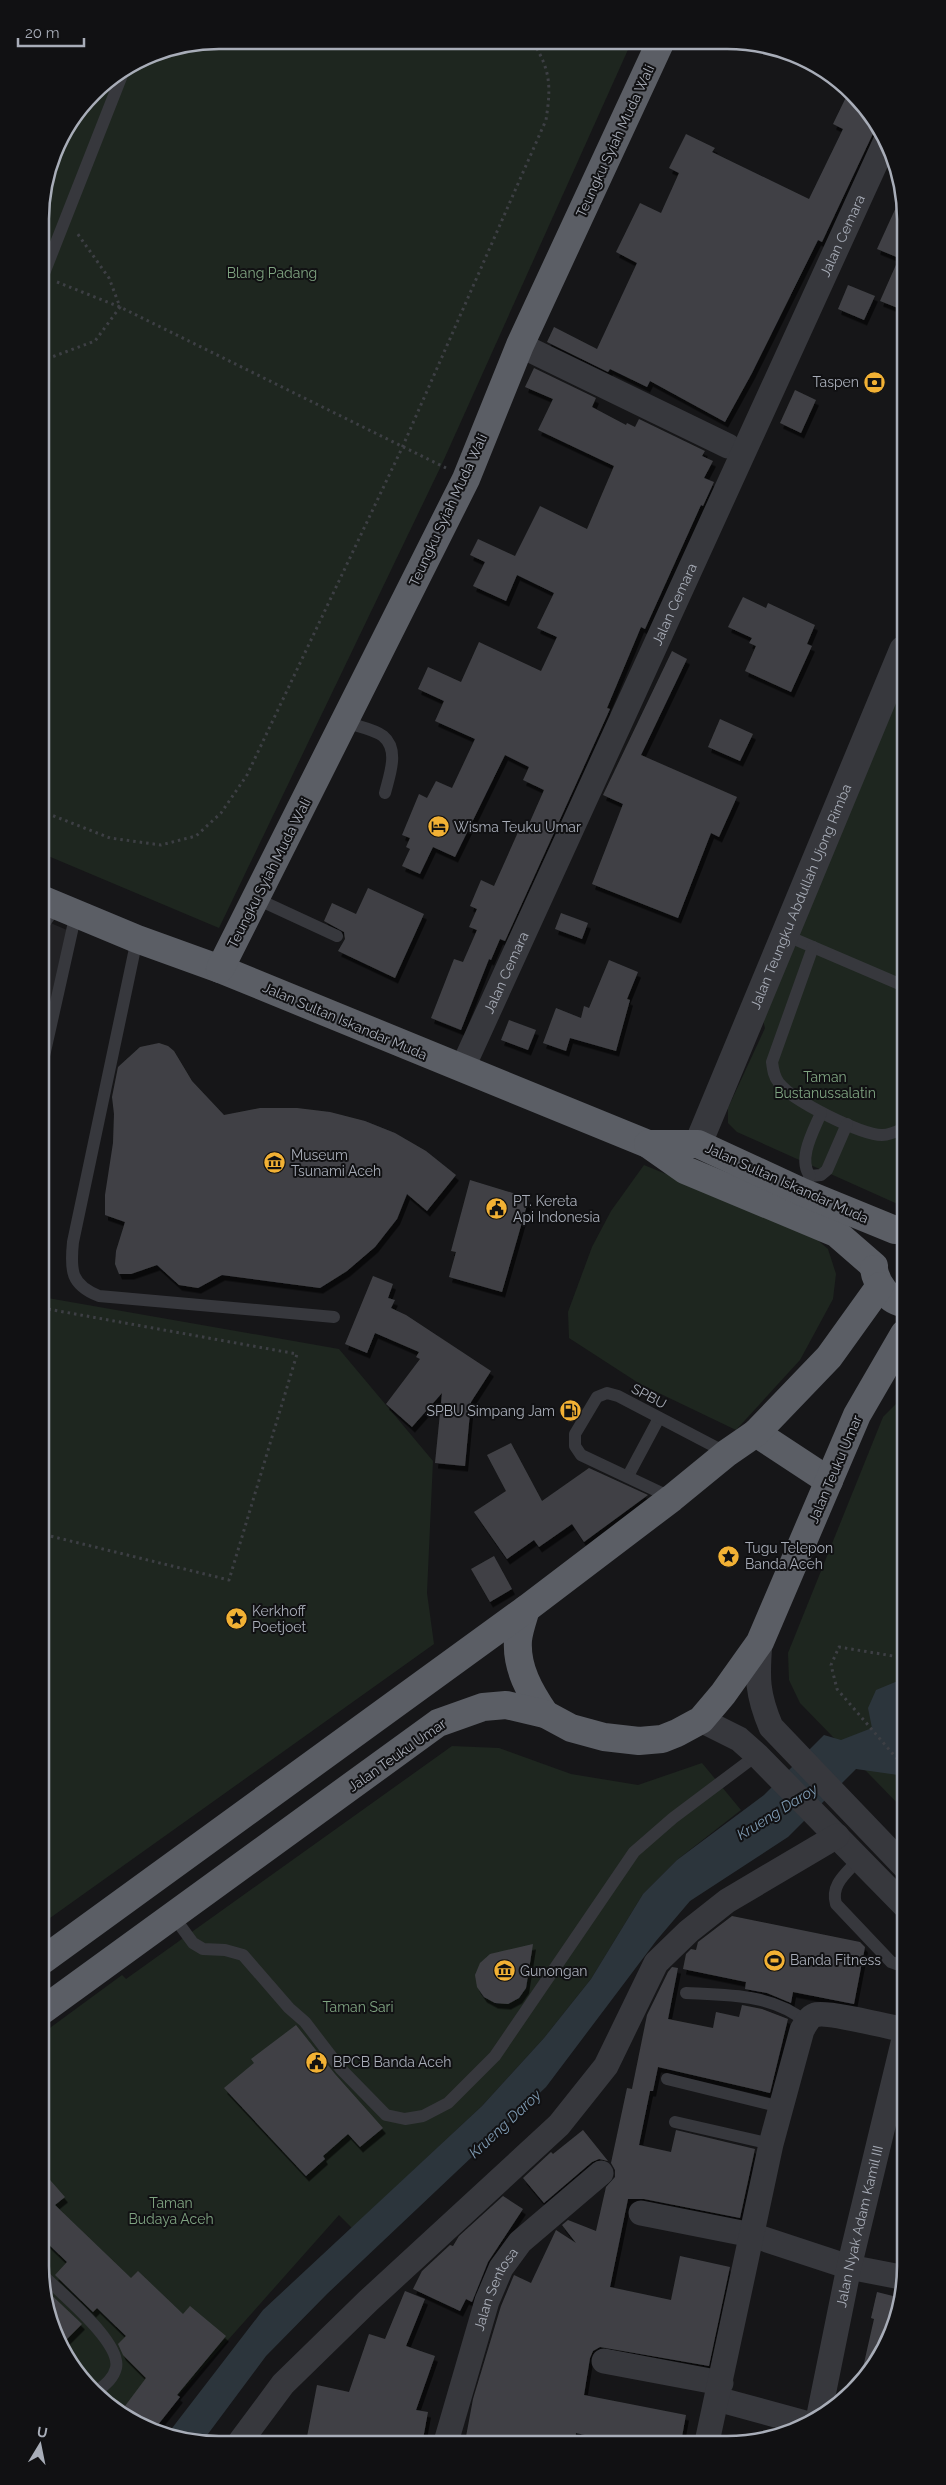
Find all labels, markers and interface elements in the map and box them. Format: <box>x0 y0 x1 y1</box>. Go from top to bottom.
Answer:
scale bar <box>18 15 84 47</box>
text: 20 m <box>25 24 60 42</box>
street label: Teungku Syiah Muda Wali <box>573 62 657 220</box>
street label: Jalan Cemara <box>817 192 868 279</box>
park label: Blang Padang <box>227 265 317 281</box>
bank icon: Taspen <box>863 370 887 394</box>
place label: Taspen <box>813 374 859 390</box>
street label: Teungku Syiah Muda Wali <box>406 431 490 589</box>
street label: Jalan Cemara <box>649 561 700 648</box>
street label: Jalan Teungku Abdullah Ujong Rimba <box>747 782 855 1011</box>
street label: Teungku Syiah Muda Wali <box>224 795 314 951</box>
hotel icon: Wisma Teuku Umar <box>426 815 450 839</box>
place label: Wisma Teuku Umar <box>454 819 581 835</box>
street label: Jalan Cemara <box>480 929 532 1016</box>
street label: Jalan Sultan Iskandar Muda <box>260 979 430 1063</box>
park label: Taman Bustanussalatin <box>774 1069 876 1101</box>
street label: Jalan Sultan Iskandar Muda <box>703 1140 871 1226</box>
place label: Museum Tsunami Aceh <box>291 1147 381 1179</box>
museum icon: Museum Tsunami Aceh <box>263 1151 287 1175</box>
place label: PT. Kereta Api Indonesia <box>513 1193 600 1225</box>
public building icon: PT. Kereta Api Indonesia <box>485 1197 509 1221</box>
street label: SPBU <box>629 1380 669 1412</box>
fuel station icon: SPBU Simpang Jam <box>559 1399 583 1423</box>
place label: SPBU Simpang Jam <box>427 1403 555 1419</box>
street label: Jalan Teuku Umar <box>805 1413 865 1525</box>
place label: Tugu Telepon Banda Aceh <box>745 1540 833 1572</box>
place icon: Tugu Telepon Banda Aceh <box>717 1544 741 1568</box>
place label: Kerkhoff Poetjoet <box>252 1603 306 1635</box>
place icon: Kerkhoff Poetjoet <box>224 1607 248 1631</box>
street label: Jalan Teuku Umar <box>345 1715 449 1795</box>
water label: Krueng Daroy <box>733 1780 821 1844</box>
sports icon: Banda Fitness <box>762 1948 786 1972</box>
place label: Banda Fitness <box>790 1952 881 1968</box>
museum icon: Gunongan <box>492 1959 516 1983</box>
place label: Gunongan <box>520 1963 587 1979</box>
park label: Taman Sari <box>322 1999 394 2015</box>
public building icon: BPCB Banda Aceh <box>305 2050 329 2074</box>
place label: BPCB Banda Aceh <box>333 2054 451 2070</box>
water label: Krueng Daroy <box>465 2086 545 2162</box>
street label: Jalan Nyak Adam Kamil III <box>833 2144 886 2309</box>
park label: Taman Budaya Aceh <box>128 2195 214 2227</box>
street label: Jalan Sentosa <box>471 2245 521 2333</box>
north arrow <box>15 2420 65 2470</box>
text: U <box>36 2423 49 2441</box>

